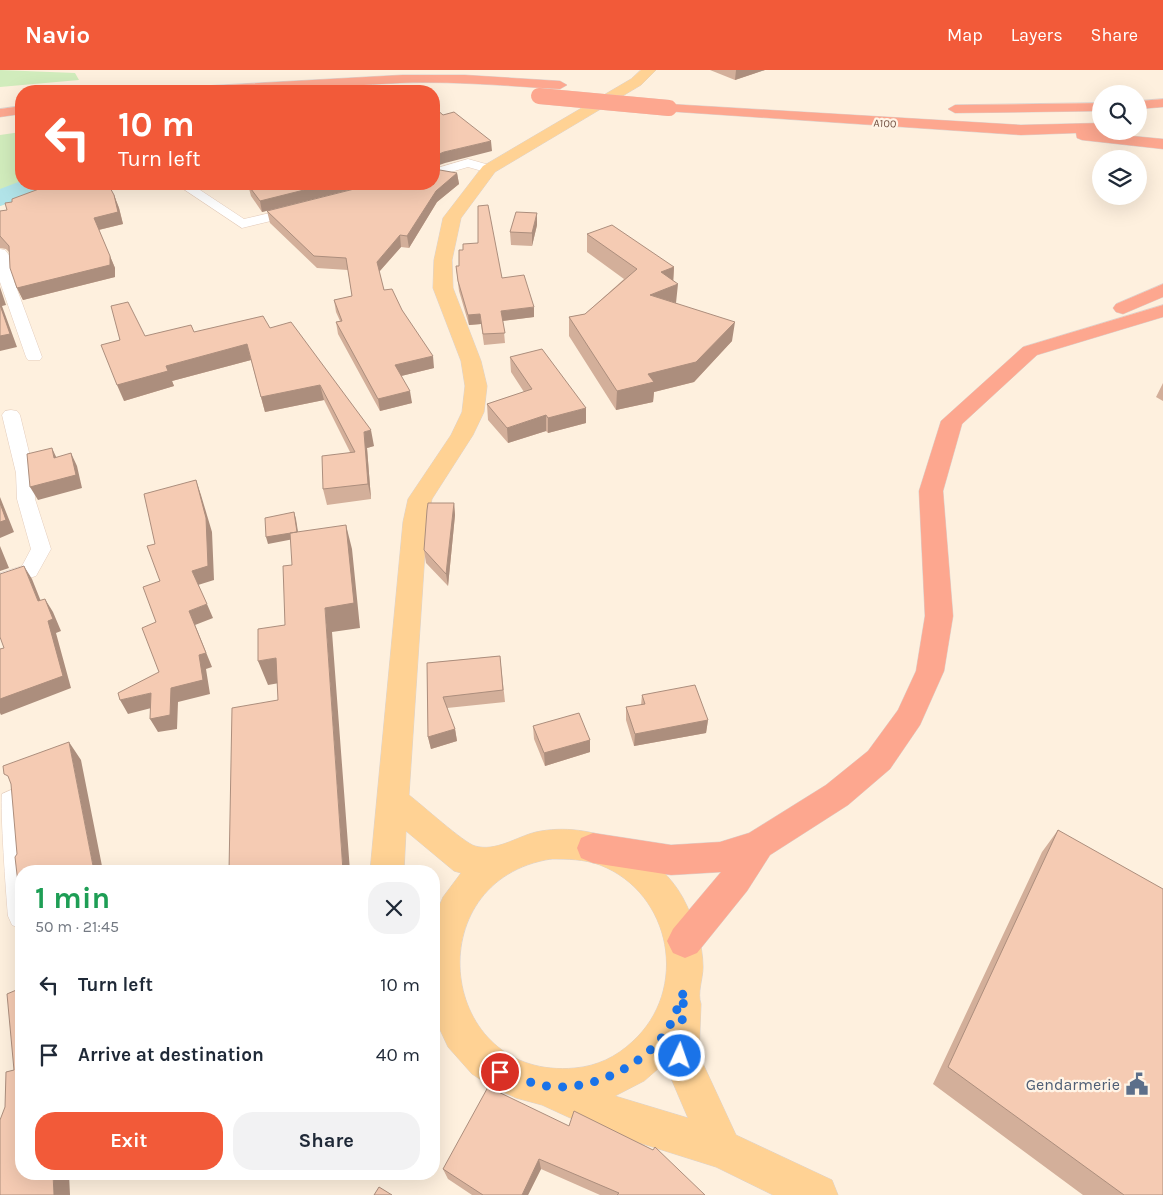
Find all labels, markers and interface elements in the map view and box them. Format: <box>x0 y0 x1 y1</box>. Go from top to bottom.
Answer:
text: Navio <box>25 21 90 49</box>
text: Map <box>947 24 983 46</box>
text: Layers <box>1011 24 1063 46</box>
text: Share <box>1091 24 1138 46</box>
map controls <box>1092 85 1147 205</box>
button: search <box>1092 85 1147 140</box>
text: 10 m <box>118 104 195 145</box>
icon: left <box>35 105 100 170</box>
street label: A100 <box>873 116 897 131</box>
text: Turn left <box>118 146 201 172</box>
button: layers <box>1092 150 1147 205</box>
text: 1 min <box>35 880 110 916</box>
button: close <box>368 882 420 934</box>
text: 50 m · 21:45 <box>35 917 119 936</box>
icon: left <box>35 971 63 999</box>
text: Turn left <box>78 974 153 996</box>
text: 10 m <box>380 974 420 996</box>
position arrow <box>653 1029 705 1081</box>
icon: arrive <box>35 1041 63 1069</box>
text: Arrive at destination <box>78 1044 264 1066</box>
text: 40 m <box>376 1044 420 1066</box>
pin <box>479 1051 521 1093</box>
icon: arrive <box>486 1058 514 1086</box>
public building icon: Gendarmerie <box>1124 1071 1150 1097</box>
place label: Gendarmerie <box>1026 1075 1120 1094</box>
button: Exit <box>35 1112 223 1170</box>
button: Share <box>233 1112 420 1170</box>

